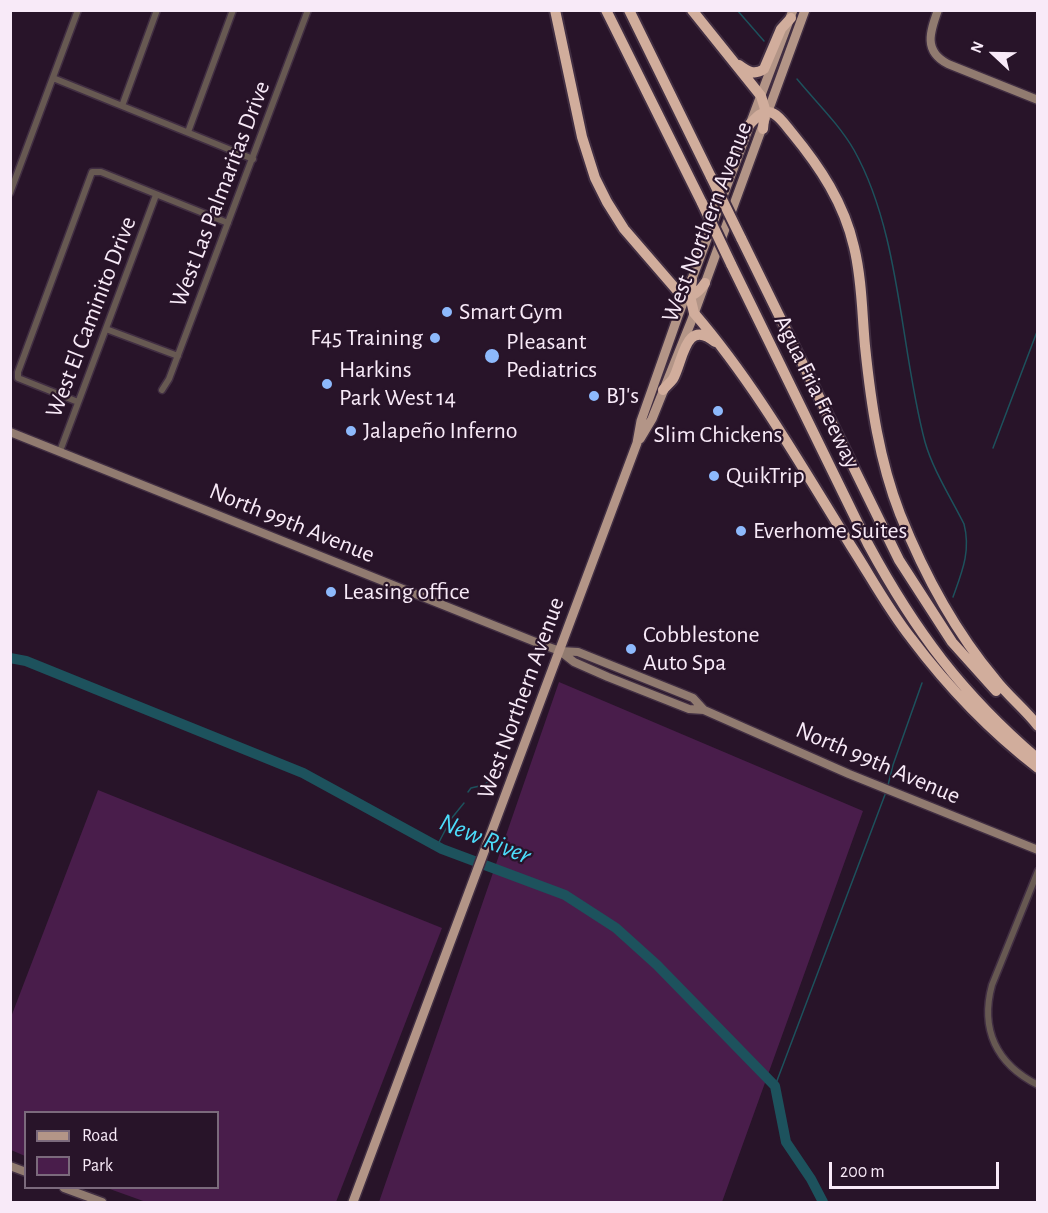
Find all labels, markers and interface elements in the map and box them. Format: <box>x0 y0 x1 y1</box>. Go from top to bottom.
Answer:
north arrow <box>964 24 1024 84</box>
text: N <box>968 39 987 55</box>
street label: West Las Palmaritas Drive <box>164 77 276 311</box>
street label: West Northern Avenue <box>655 118 759 326</box>
street label: West El Caminito Drive <box>39 212 143 422</box>
place label: Smart Gym <box>459 298 563 326</box>
marker: Smart Gym <box>440 305 454 319</box>
street label: Agua Fria Freeway <box>767 311 867 473</box>
place label: F45 Training <box>310 324 423 352</box>
place label: Pleasant Pediatrics <box>506 328 597 384</box>
marker: F45 Training <box>428 331 442 345</box>
marker: Pleasant Pediatrics <box>483 347 501 365</box>
place label: Harkins Park West 14 <box>339 356 456 412</box>
marker: Harkins Park West 14 <box>320 377 334 391</box>
place label: BJ's <box>606 382 639 410</box>
marker: BJ's <box>587 389 601 403</box>
marker: Slim Chickens <box>711 404 725 418</box>
place label: Jalapeño Inferno <box>363 417 518 445</box>
place label: Slim Chickens <box>654 421 782 449</box>
marker: Jalapeño Inferno <box>344 424 358 438</box>
place label: QuikTrip <box>726 462 805 490</box>
marker: QuikTrip <box>707 469 721 483</box>
street label: North 99th Avenue <box>205 477 379 569</box>
place label: Everhome Suites <box>753 517 907 545</box>
marker: Everhome Suites <box>734 524 748 538</box>
place label: Leasing office <box>343 578 470 606</box>
marker: Leasing office <box>324 585 338 599</box>
street label: West Northern Avenue <box>471 593 571 803</box>
place label: Cobblestone Auto Spa <box>643 621 760 677</box>
marker: Cobblestone Auto Spa <box>624 642 638 656</box>
street label: North 99th Avenue <box>791 715 965 811</box>
water label: New River <box>435 807 535 871</box>
legend <box>24 1111 219 1189</box>
text: Road <box>82 1127 118 1145</box>
scale bar <box>832 1150 1002 1188</box>
text: Park <box>82 1157 113 1175</box>
text: 200 m <box>840 1163 885 1181</box>

